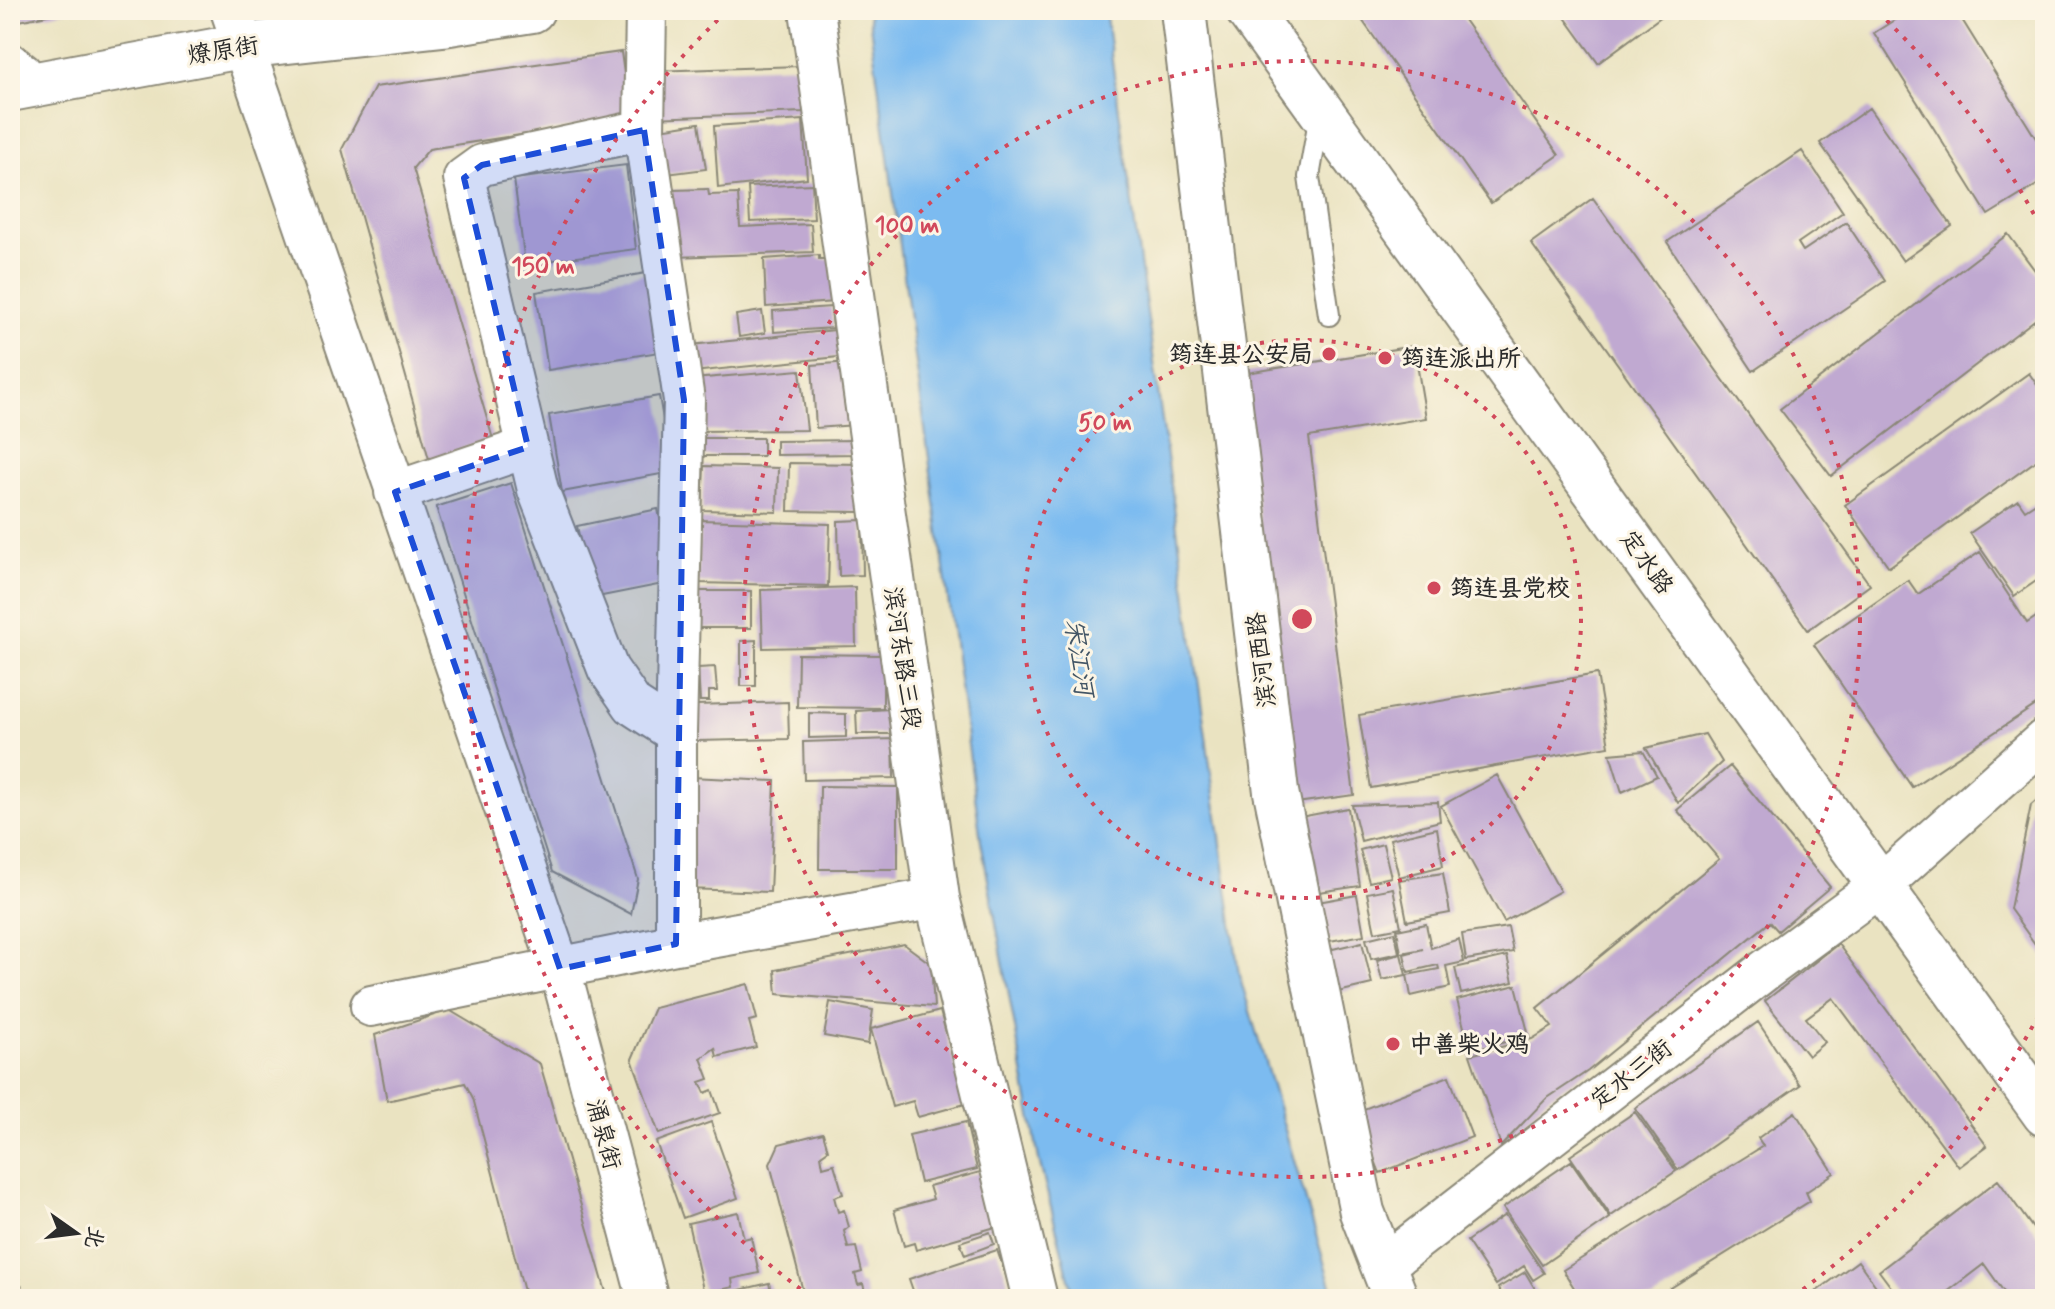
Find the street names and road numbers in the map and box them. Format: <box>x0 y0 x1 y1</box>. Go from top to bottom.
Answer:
street label: 燎原街 <box>185 31 261 72</box>
street label: 定水路 <box>1612 525 1679 601</box>
street label: 滨河东路三段 <box>876 585 927 732</box>
street label: 滨河西路 <box>1241 610 1284 709</box>
street label: 定水三街 <box>1585 1033 1679 1117</box>
street label: 涌泉街 <box>578 1096 627 1173</box>

